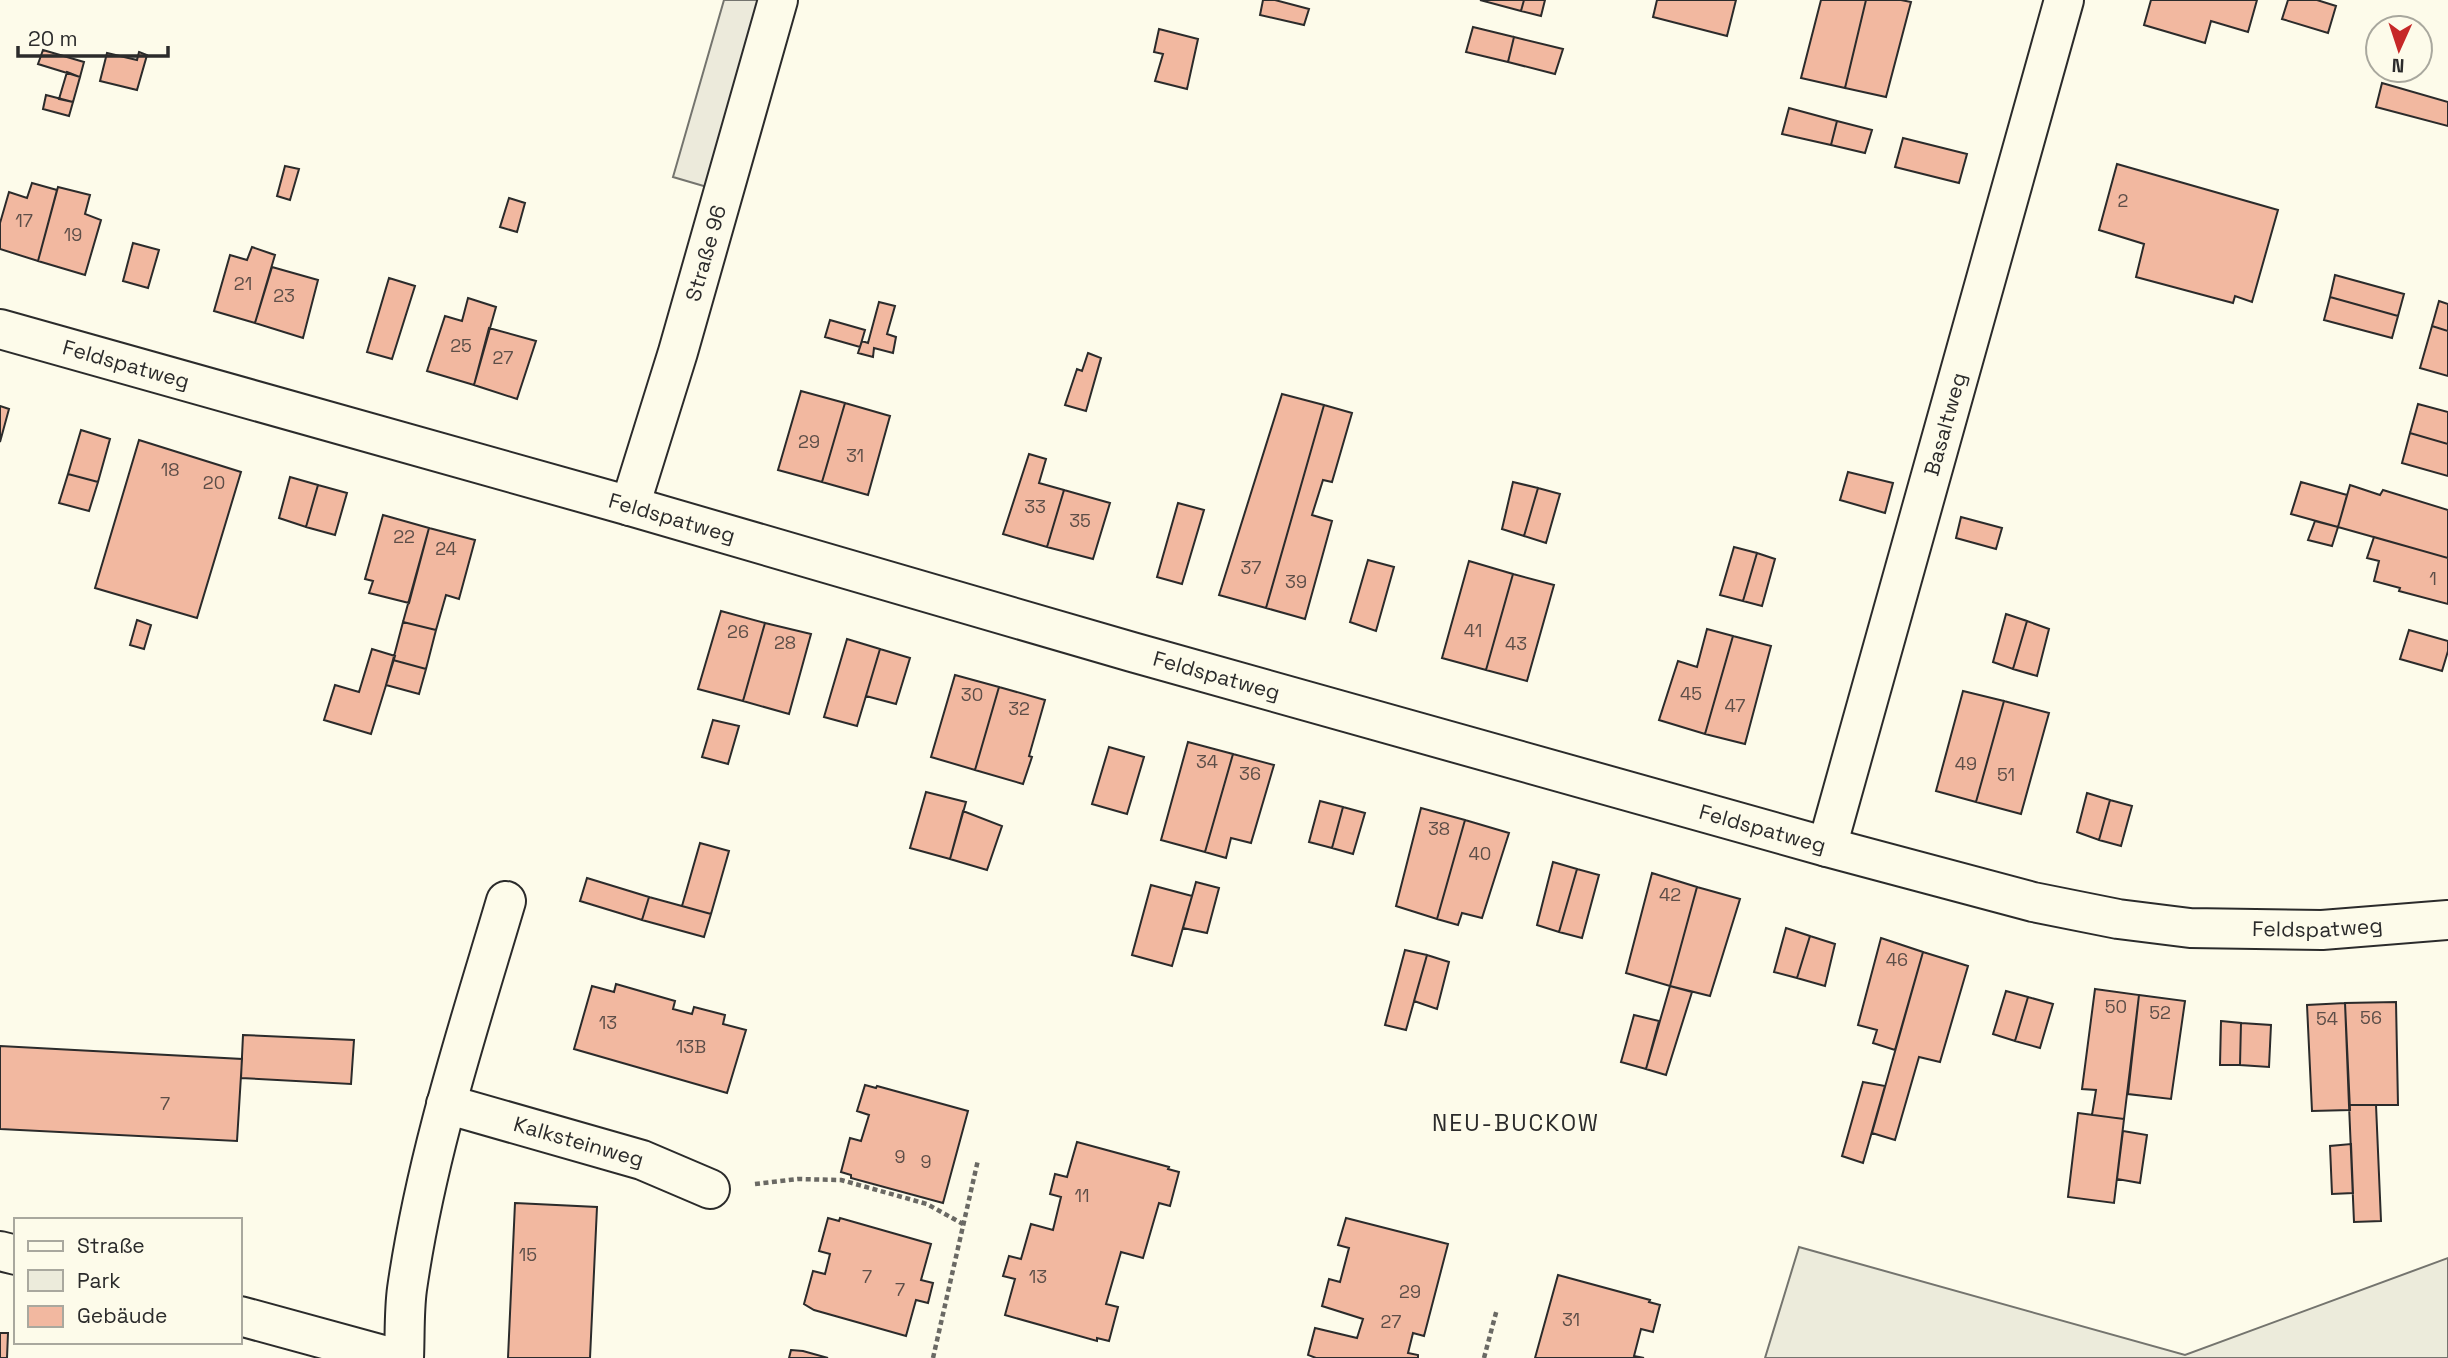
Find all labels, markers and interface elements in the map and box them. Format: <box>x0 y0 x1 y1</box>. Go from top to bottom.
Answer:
scale bar <box>18 14 168 58</box>
north arrow <box>2364 14 2434 84</box>
text: 20 m <box>28 25 78 52</box>
text: N <box>2391 53 2405 78</box>
house number: 2 <box>2118 189 2128 212</box>
street label: Straße 96 <box>679 202 732 304</box>
house number: 17 <box>15 209 33 232</box>
house number: 19 <box>64 223 82 246</box>
house number: 21 <box>234 272 252 295</box>
house number: 23 <box>273 284 295 307</box>
street label: Feldspatweg <box>60 333 193 395</box>
house number: 25 <box>450 334 472 357</box>
house number: 27 <box>493 346 513 369</box>
street label: Basaltweg <box>1917 369 1972 479</box>
house number: 29 <box>798 430 820 453</box>
house number: 31 <box>846 444 864 467</box>
house number: 18 <box>161 458 179 481</box>
house number: 20 <box>203 471 225 494</box>
street label: Feldspatweg <box>606 487 738 549</box>
house number: 33 <box>1024 495 1046 518</box>
house number: 35 <box>1069 509 1091 532</box>
house number: 22 <box>393 525 415 548</box>
house number: 24 <box>435 537 457 560</box>
house number: 37 <box>1240 556 1262 579</box>
house number: 1 <box>2429 567 2437 590</box>
house number: 39 <box>1285 570 1307 593</box>
house number: 41 <box>1464 619 1482 642</box>
house number: 26 <box>727 620 749 643</box>
house number: 28 <box>774 631 796 654</box>
house number: 43 <box>1505 632 1527 655</box>
street label: Feldspatweg <box>1150 645 1283 706</box>
house number: 45 <box>1680 682 1702 705</box>
house number: 30 <box>961 683 983 706</box>
house number: 47 <box>1725 694 1745 717</box>
house number: 32 <box>1008 697 1030 720</box>
house number: 34 <box>1196 750 1218 773</box>
house number: 49 <box>1955 752 1977 775</box>
house number: 36 <box>1239 762 1261 785</box>
house number: 51 <box>1997 763 2015 786</box>
street label: Feldspatweg <box>1696 798 1829 859</box>
house number: 38 <box>1428 817 1450 840</box>
house number: 40 <box>1469 842 1491 865</box>
house number: 42 <box>1659 883 1681 906</box>
street label: Feldspatweg <box>2252 911 2384 943</box>
house number: 46 <box>1886 948 1908 971</box>
house number: 50 <box>2105 995 2127 1018</box>
house number: 52 <box>2149 1001 2171 1024</box>
house number: 56 <box>2360 1006 2382 1029</box>
house number: 54 <box>2316 1007 2338 1030</box>
house number: 13 <box>599 1011 617 1034</box>
house number: 13B <box>676 1035 706 1058</box>
house number: 7 <box>160 1092 170 1115</box>
district label: NEU-BUCKOW <box>1432 1108 1600 1138</box>
street label: Kalksteinweg <box>511 1110 647 1173</box>
house number: 9 <box>894 1145 906 1168</box>
house number: 9 <box>920 1150 932 1173</box>
house number: 11 <box>1074 1184 1090 1207</box>
legend <box>14 1218 242 1344</box>
text: Straße <box>77 1232 145 1259</box>
house number: 15 <box>519 1243 537 1266</box>
house number: 7 <box>862 1265 872 1288</box>
house number: 13 <box>1029 1265 1047 1288</box>
text: Park <box>77 1267 121 1294</box>
house number: 7 <box>895 1278 905 1301</box>
house number: 29 <box>1399 1280 1421 1303</box>
text: Gebäude <box>77 1302 167 1329</box>
house number: 31 <box>1562 1308 1580 1331</box>
house number: 27 <box>1381 1310 1401 1333</box>

